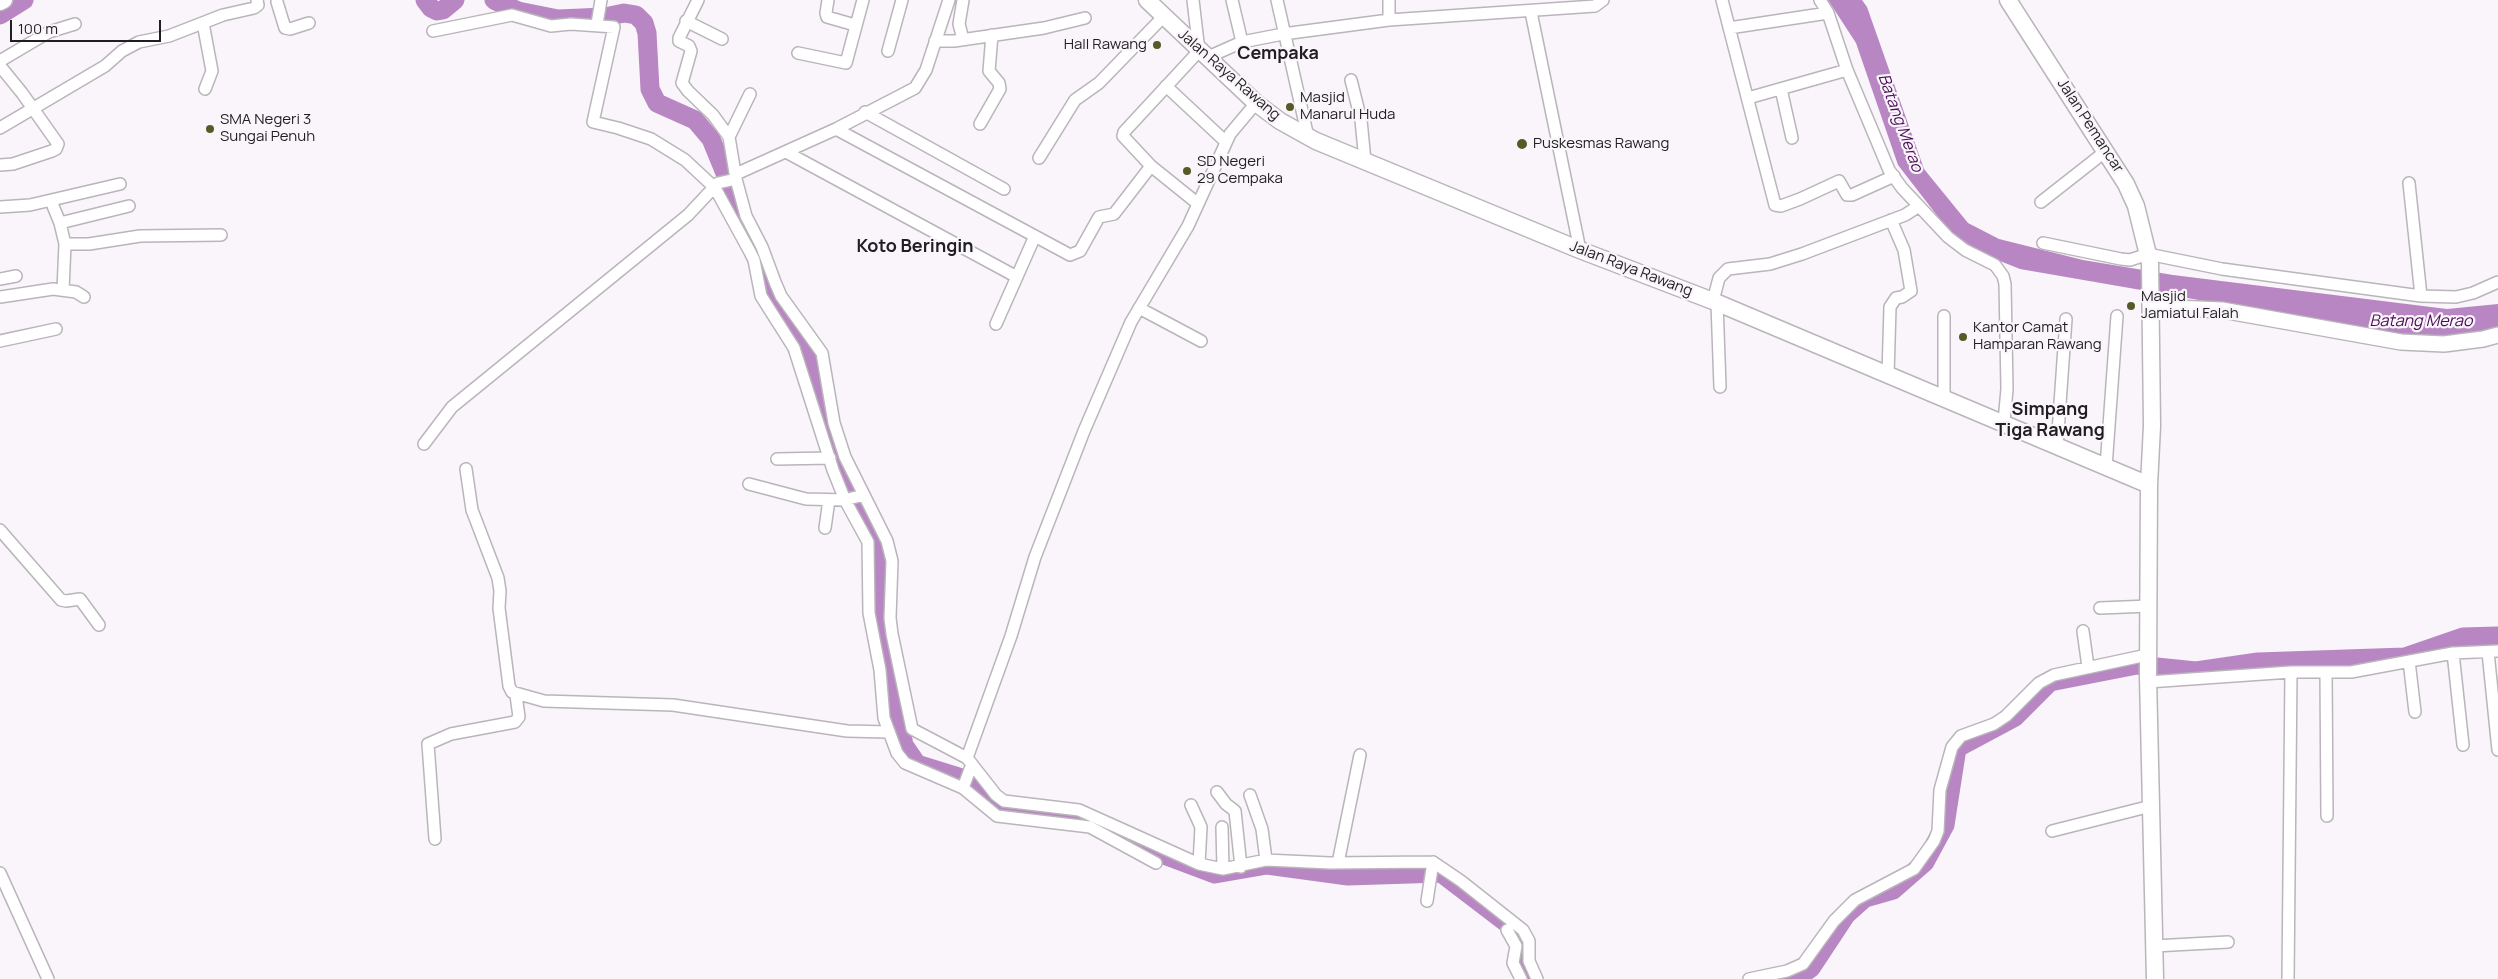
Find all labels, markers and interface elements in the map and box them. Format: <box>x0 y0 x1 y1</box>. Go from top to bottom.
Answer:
scale bar <box>12 10 164 42</box>
text: 100 m <box>18 18 58 39</box>
street label: Jalan Raya Rawang <box>1174 26 1284 124</box>
place label: Hall Rawang <box>1064 36 1147 54</box>
marker: Hall Rawang <box>1151 39 1163 51</box>
district label: Cempaka <box>1237 43 1319 65</box>
water label: Batang Merao <box>1873 71 1927 175</box>
street label: Jalan Pemancar <box>2053 76 2127 176</box>
place label: Masjid Manarul Huda <box>1300 89 1395 124</box>
marker: Masjid Manarul Huda <box>1284 101 1296 113</box>
place label: SMA Negeri 3 Sungai Penuh <box>220 111 315 146</box>
marker: SMA Negeri 3 Sungai Penuh <box>204 123 216 135</box>
place label: Puskesmas Rawang <box>1533 135 1669 153</box>
marker: Puskesmas Rawang <box>1515 137 1529 151</box>
place label: SD Negeri 29 Cempaka <box>1197 153 1283 188</box>
marker: SD Negeri 29 Cempaka <box>1181 165 1193 177</box>
district label: Koto Beringin <box>856 236 974 258</box>
street label: Jalan Raya Rawang <box>1567 237 1695 301</box>
place label: Masjid Jamiatul Falah <box>2141 288 2239 323</box>
marker: Masjid Jamiatul Falah <box>2125 300 2137 312</box>
water label: Batang Merao <box>2370 312 2472 332</box>
place label: Kantor Camat Hamparan Rawang <box>1973 319 2102 354</box>
marker: Kantor Camat Hamparan Rawang <box>1957 331 1969 343</box>
district label: Simpang Tiga Rawang <box>1995 399 2105 442</box>

